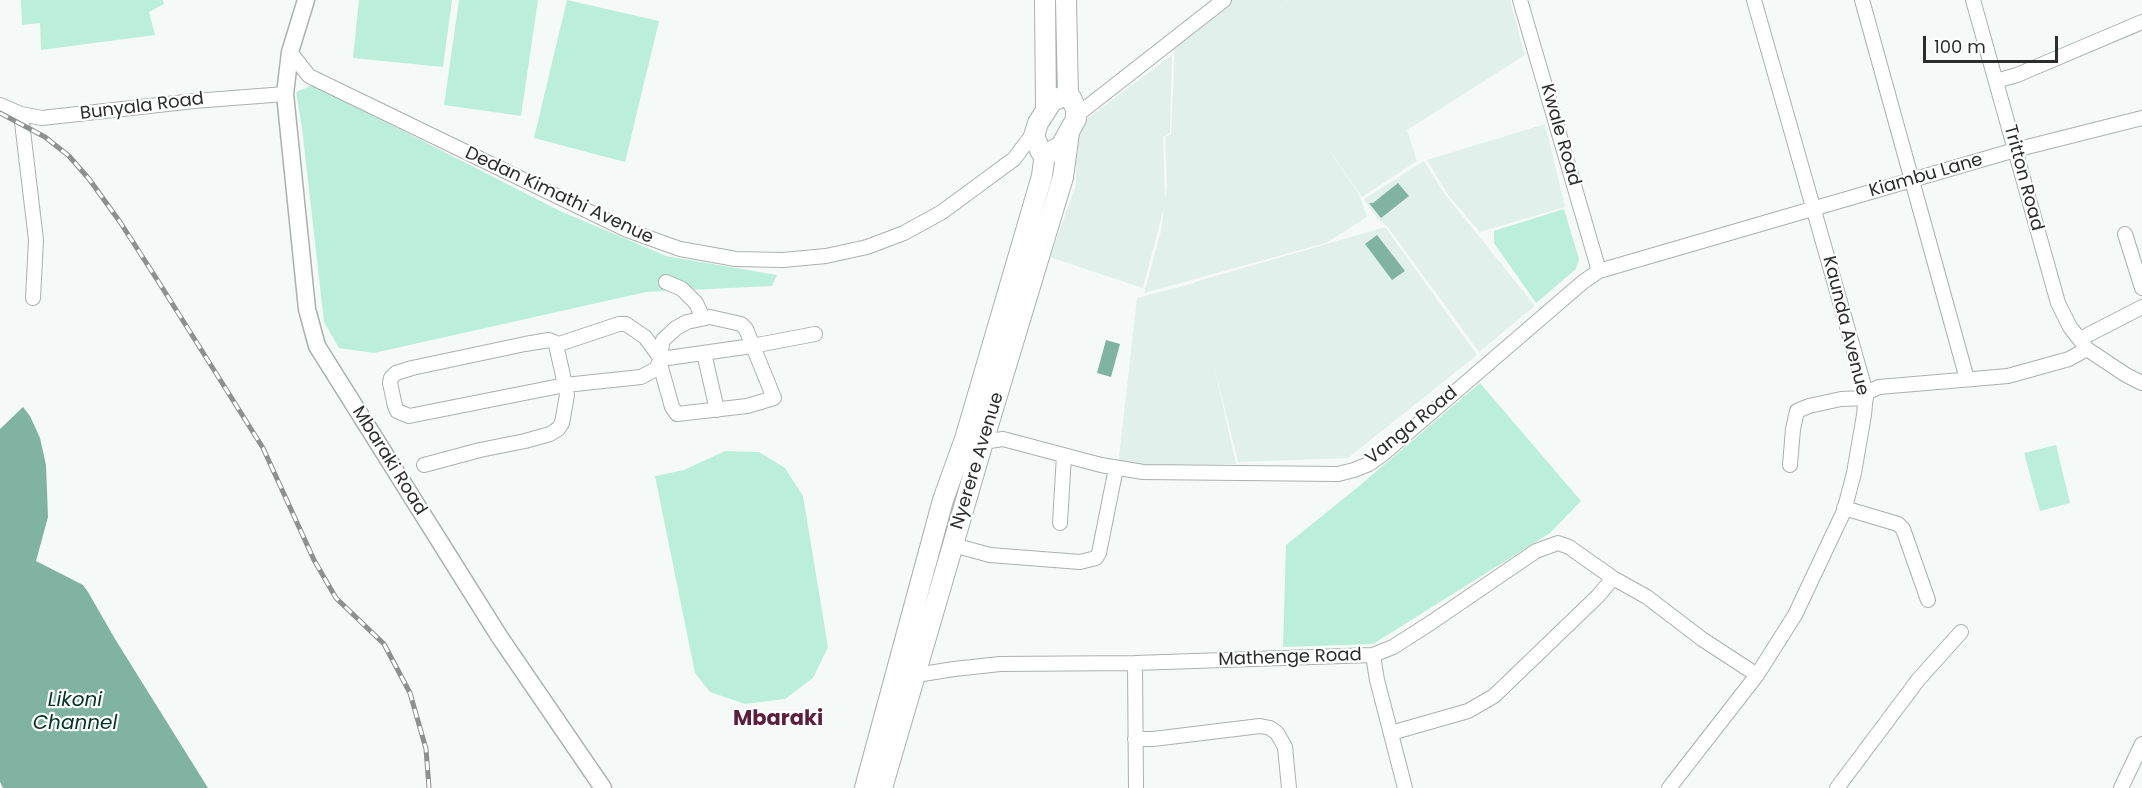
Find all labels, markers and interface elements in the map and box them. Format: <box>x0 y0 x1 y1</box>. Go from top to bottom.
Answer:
scale bar <box>1926 24 2061 62</box>
text: 100 m <box>1934 34 1986 59</box>
street label: Kwale Road <box>1535 82 1585 188</box>
street label: Bunyala Road <box>79 89 205 125</box>
street label: Tritton Road <box>1999 123 2047 233</box>
street label: Dedan Kimathi Avenue <box>461 143 657 249</box>
street label: Kiambu Lane <box>1867 149 1985 203</box>
street label: Kaunda Avenue <box>1817 254 1873 398</box>
street label: Vanga Road <box>1362 382 1462 470</box>
street label: Nyerere Avenue <box>947 390 1009 532</box>
street label: Mbaraki Road <box>347 403 431 519</box>
street label: Mathenge Road <box>1218 645 1362 671</box>
water label: Likoni Channel <box>33 689 117 736</box>
district label: Mbaraki <box>733 707 823 733</box>

